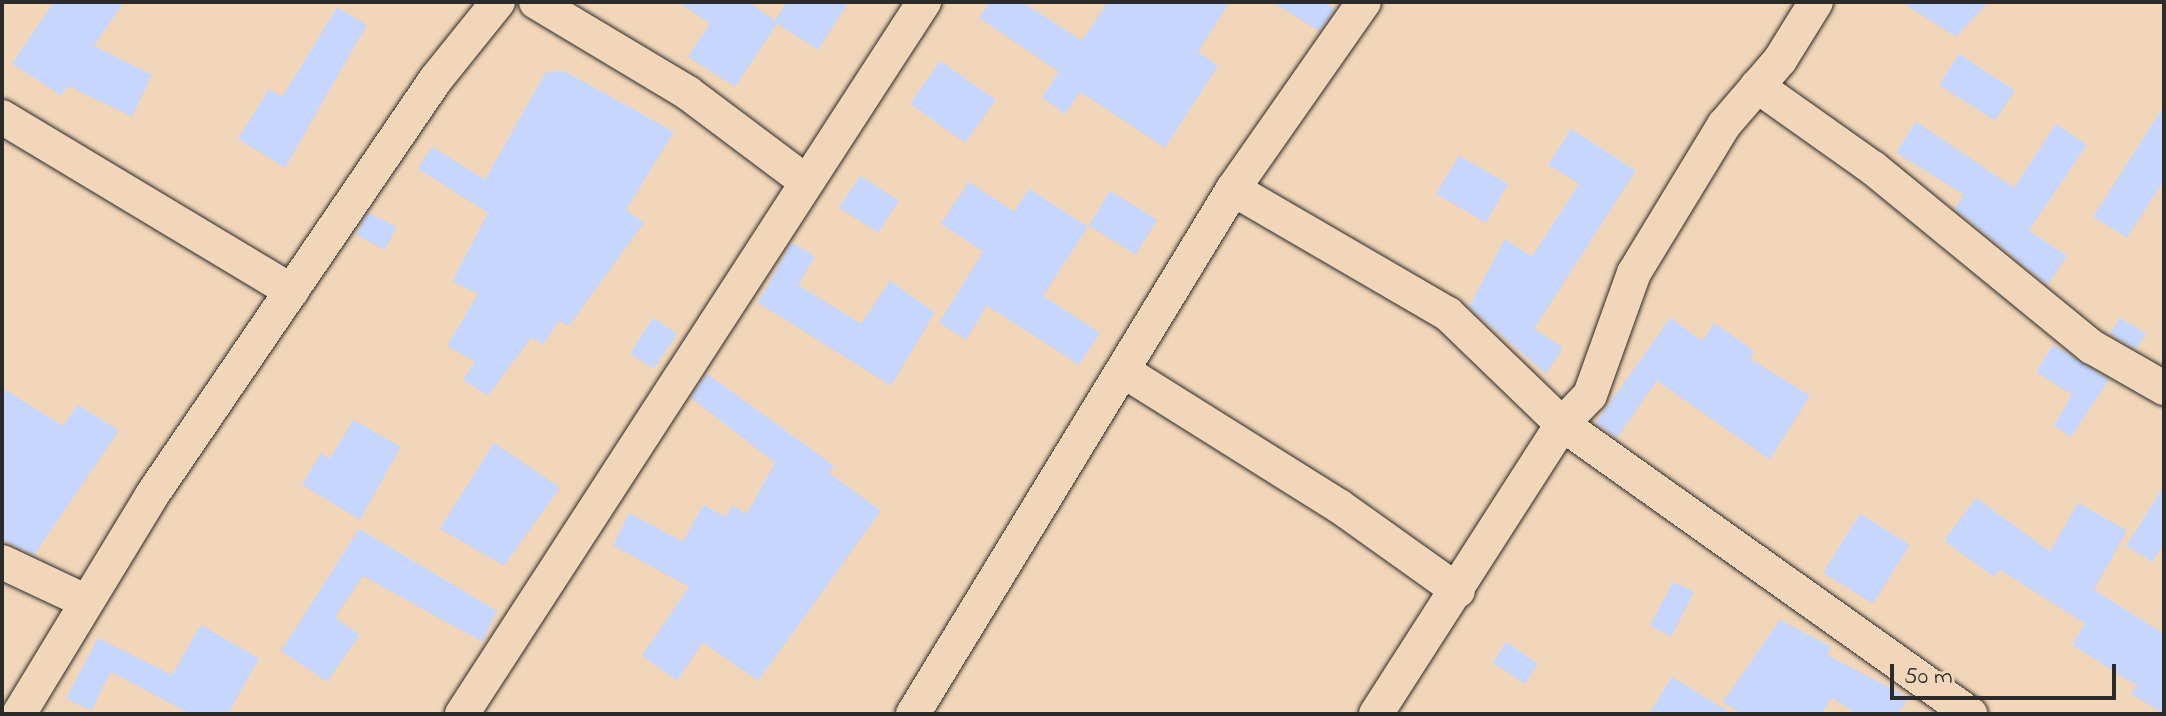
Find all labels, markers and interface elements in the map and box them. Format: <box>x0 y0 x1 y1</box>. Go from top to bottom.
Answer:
scale bar <box>1894 648 2120 698</box>
text: 50 m <box>1904 660 1953 695</box>

